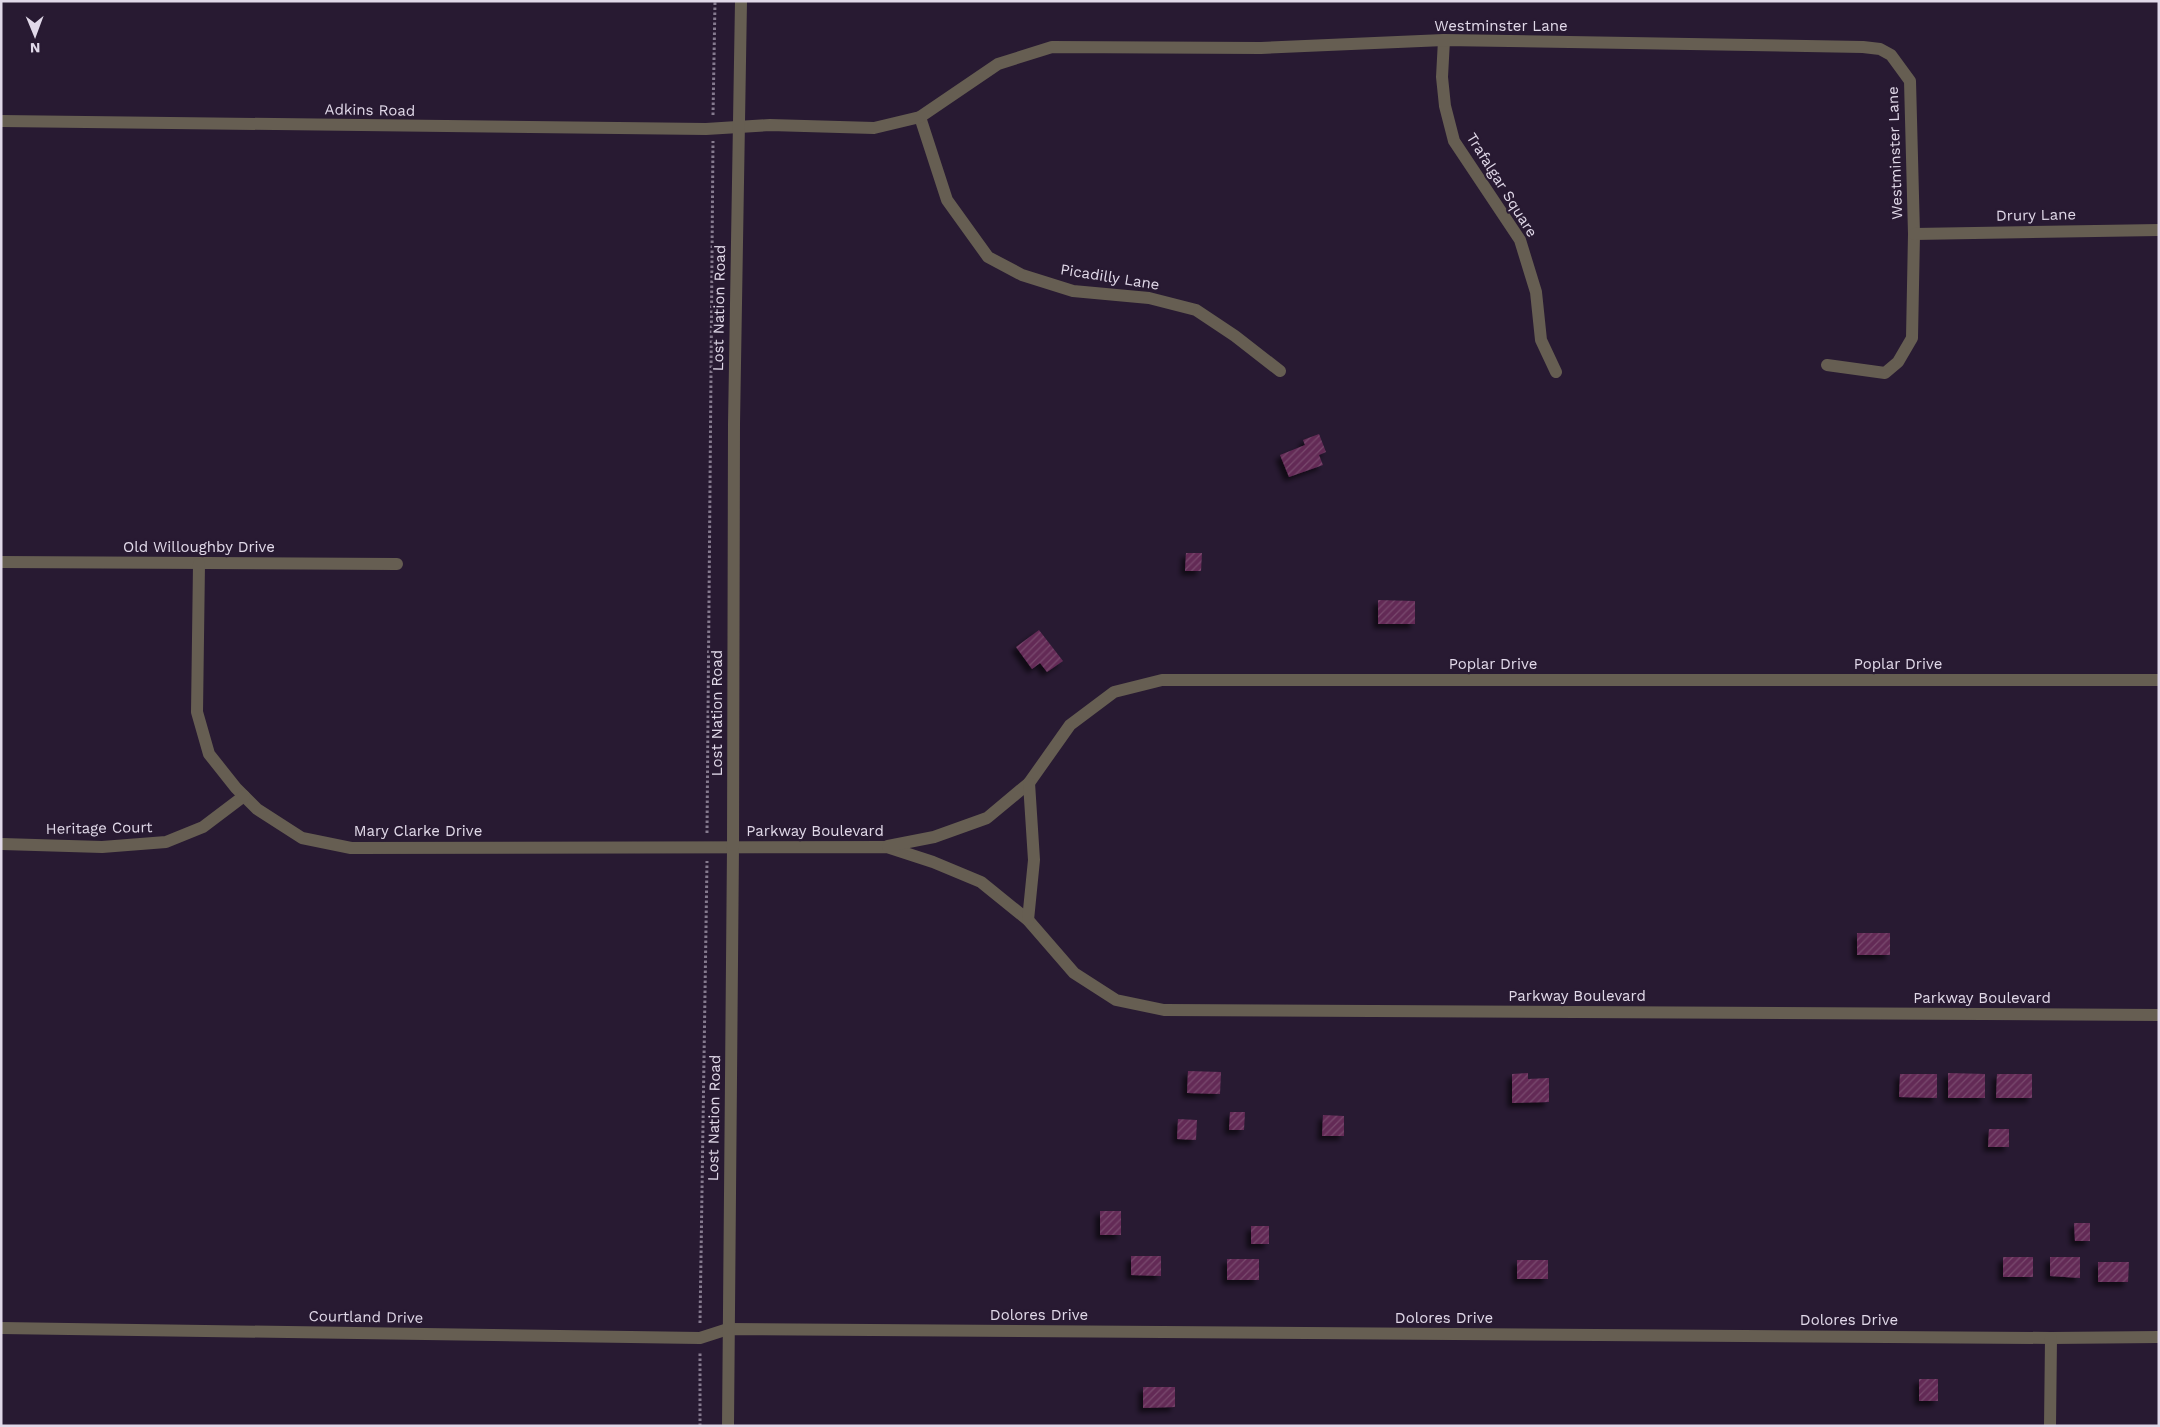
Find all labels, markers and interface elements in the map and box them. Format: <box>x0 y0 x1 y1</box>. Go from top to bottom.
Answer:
north arrow <box>10 10 60 60</box>
street label: Westminster Lane <box>1434 17 1568 35</box>
text: N <box>30 40 41 56</box>
street label: Westminster Lane <box>1884 86 1906 220</box>
street label: Adkins Road <box>325 100 415 120</box>
street label: Trafalgar Square <box>1463 130 1541 240</box>
street label: Drury Lane <box>1996 205 2076 225</box>
street label: Lost Nation Road <box>709 245 729 371</box>
street label: Picadilly Lane <box>1059 260 1161 294</box>
street label: Old Willoughby Drive <box>123 538 275 556</box>
street label: Lost Nation Road <box>708 650 726 776</box>
street label: Poplar Drive <box>1449 655 1537 673</box>
street label: Poplar Drive <box>1854 655 1942 673</box>
street label: Heritage Court <box>46 818 153 838</box>
street label: Mary Clarke Drive <box>354 822 482 840</box>
street label: Parkway Boulevard <box>746 822 884 840</box>
street label: Parkway Boulevard <box>1508 987 1646 1005</box>
street label: Parkway Boulevard <box>1913 989 2051 1007</box>
street label: Lost Nation Road <box>704 1055 724 1181</box>
street label: Dolores Drive <box>990 1306 1088 1324</box>
street label: Courtland Drive <box>309 1307 423 1327</box>
street label: Dolores Drive <box>1395 1309 1493 1327</box>
street label: Dolores Drive <box>1800 1311 1898 1329</box>

